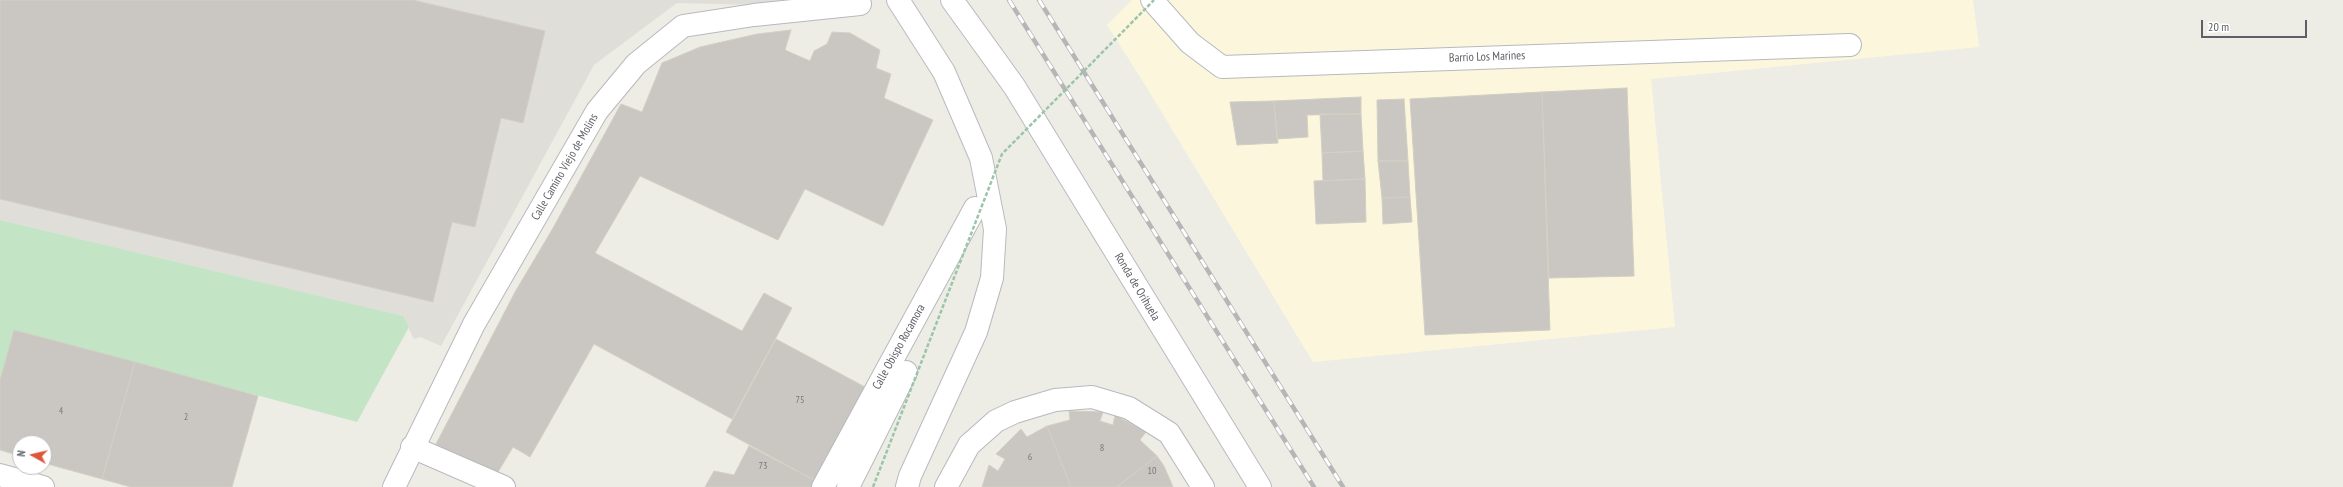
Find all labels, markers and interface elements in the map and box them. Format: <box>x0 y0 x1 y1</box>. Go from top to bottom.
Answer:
scale bar <box>2203 12 2309 38</box>
text: 20 m <box>2208 19 2229 34</box>
street label: Barrio Los Marines <box>1449 48 1525 66</box>
street label: Calle Camino Viejo de Molins <box>529 111 601 223</box>
street label: Ronda de Orihuela <box>1111 251 1163 323</box>
street label: Calle Obispo Rocamora <box>870 302 928 392</box>
house number: 75 <box>796 394 804 406</box>
house number: 4 <box>59 405 63 417</box>
house number: 2 <box>184 411 188 423</box>
north arrow <box>12 435 52 475</box>
house number: 8 <box>1100 442 1104 454</box>
text: N <box>14 450 28 457</box>
house number: 6 <box>1028 451 1032 463</box>
house number: 73 <box>759 460 767 472</box>
house number: 10 <box>1148 465 1156 477</box>

